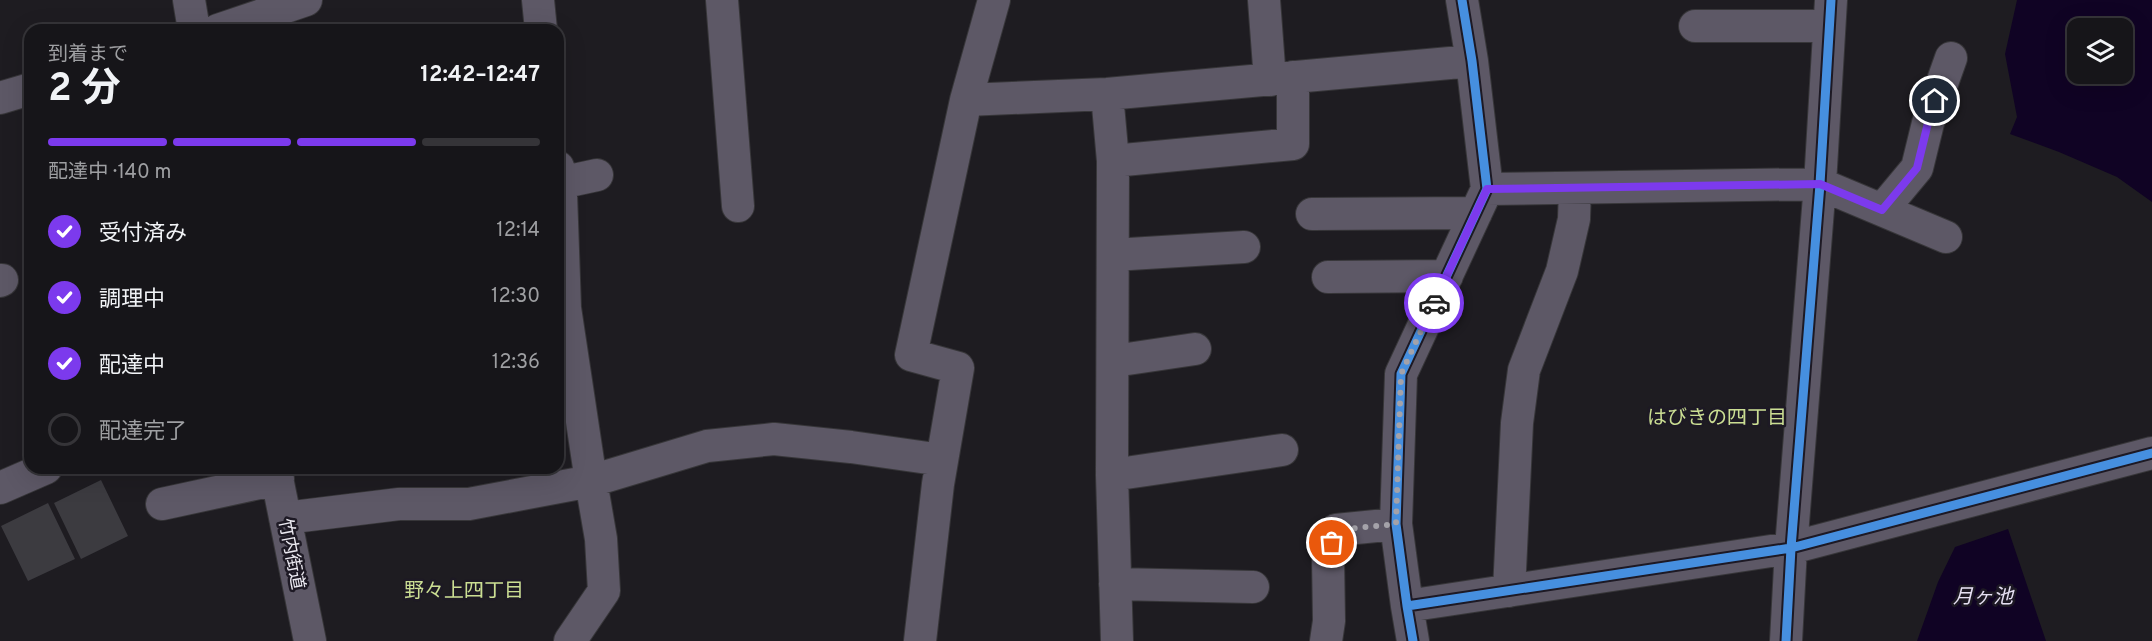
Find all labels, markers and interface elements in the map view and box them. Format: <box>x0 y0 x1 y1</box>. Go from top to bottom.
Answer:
map controls <box>2067 18 2133 84</box>
button: layers <box>2067 18 2133 84</box>
text: 到着まで <box>48 42 128 68</box>
text: 12:42–12:47 <box>420 62 540 89</box>
text: 2 分 <box>48 66 121 115</box>
pin <box>1909 75 1960 126</box>
icon: home <box>1918 84 1951 117</box>
text: 配達中 · 140 m <box>48 160 171 186</box>
icon: check <box>48 215 81 248</box>
text: 12:14 <box>496 218 540 244</box>
text: 受付済み <box>99 221 187 248</box>
courier <box>1404 273 1464 333</box>
icon: check <box>48 281 81 314</box>
text: 12:30 <box>491 284 540 310</box>
text: 調理中 <box>99 287 165 314</box>
icon: car <box>1418 287 1451 320</box>
icon: check <box>48 347 81 380</box>
text: 12:36 <box>492 350 540 376</box>
text: 配達中 <box>99 353 165 380</box>
district label: はびきの四丁目 <box>1647 406 1787 432</box>
text: 配達完了 <box>99 419 187 446</box>
street label: 竹内街道 <box>272 517 309 592</box>
pin <box>1306 517 1357 568</box>
icon: bag <box>1315 526 1348 559</box>
district label: 野々上四丁目 <box>404 579 524 605</box>
water label: 月ヶ池 <box>1953 585 2015 611</box>

